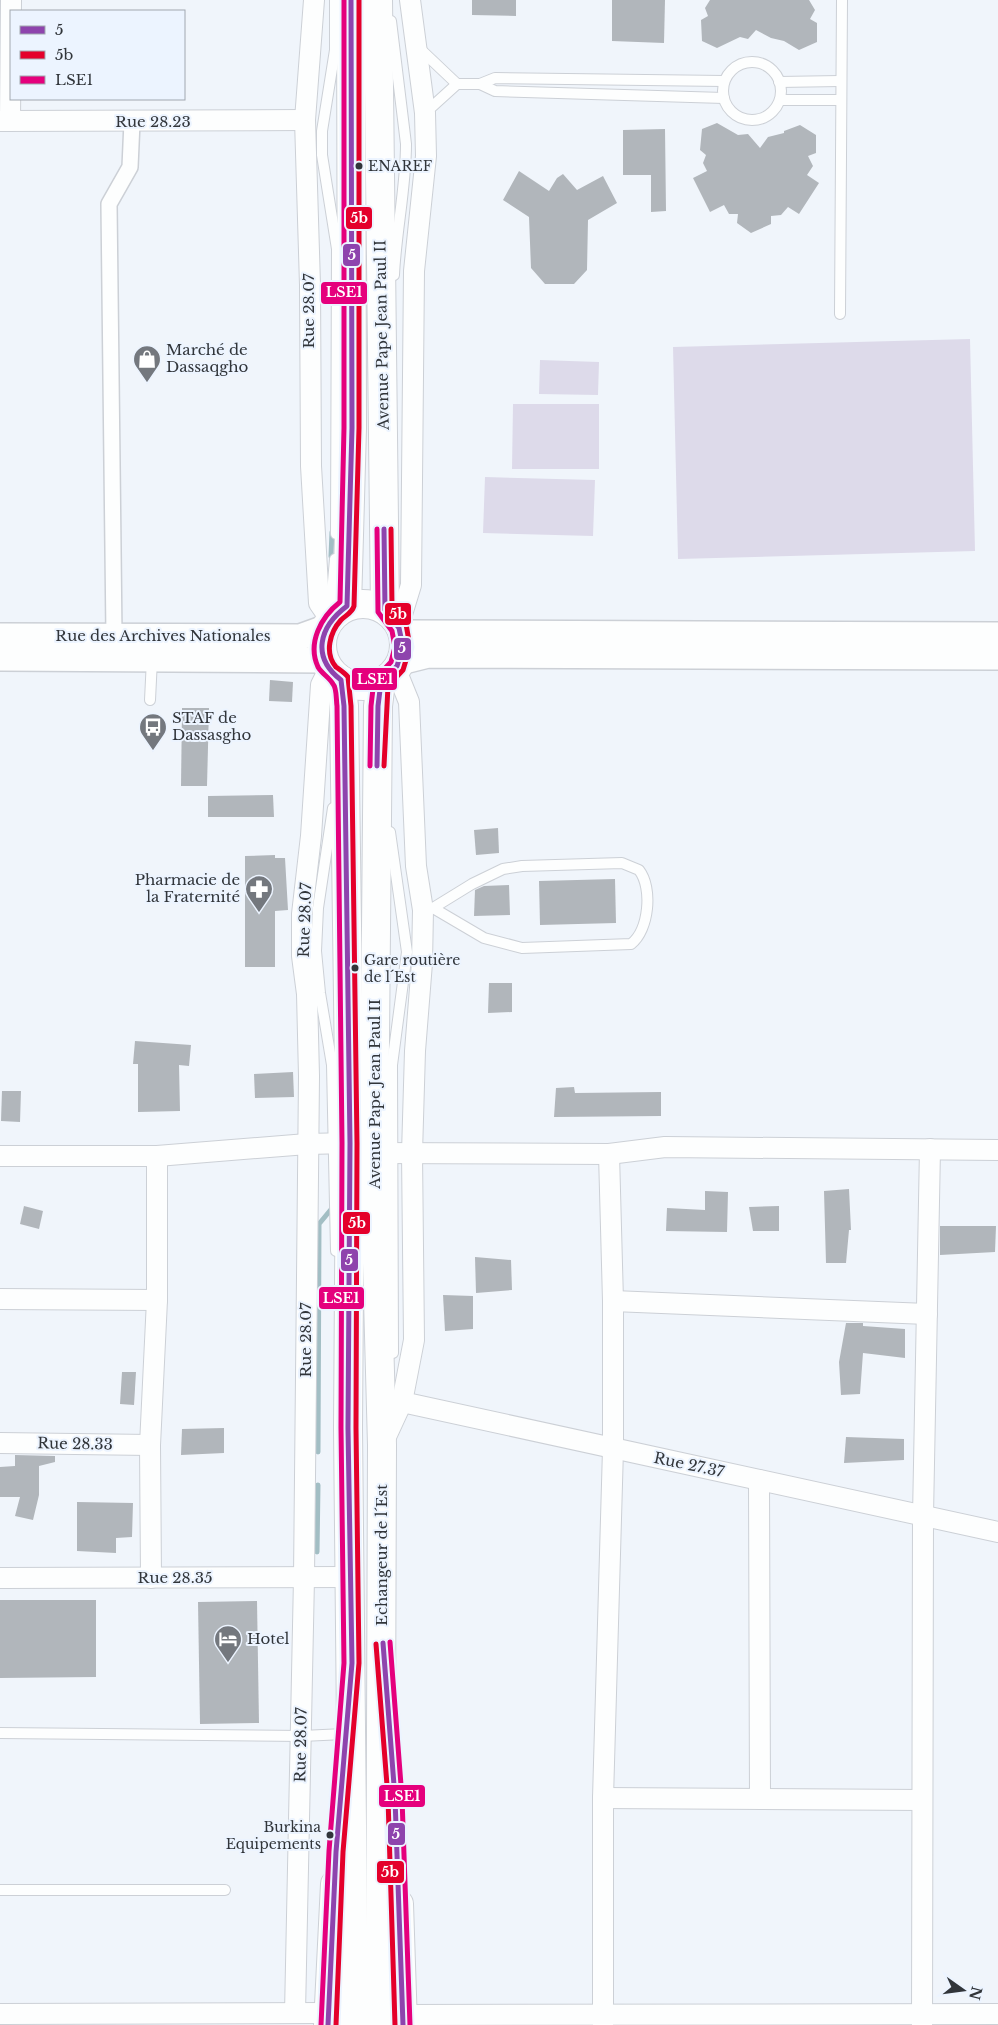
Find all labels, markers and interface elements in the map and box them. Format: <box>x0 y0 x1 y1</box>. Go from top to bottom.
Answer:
legend <box>10 10 185 100</box>
text: 5 <box>55 20 64 39</box>
text: 5b <box>55 45 74 64</box>
text: LSE1 <box>55 70 93 89</box>
street label: Rue 28.23 <box>115 112 191 131</box>
place label: ENAREF <box>368 157 433 175</box>
marker: ENAREF <box>354 161 364 171</box>
line badge: 5b <box>345 206 373 230</box>
text: 5b <box>350 209 368 227</box>
street label: Avenue Pape Jean Paul II <box>370 240 393 431</box>
line badge: 5 <box>342 243 361 267</box>
text: 5 <box>348 246 356 264</box>
street label: Rue 28.07 <box>299 273 318 349</box>
line badge: LSE1 <box>320 281 368 305</box>
text: LSE1 <box>326 283 362 301</box>
place label: Marché de Dassaqgho <box>166 340 248 376</box>
shop icon: Marché de Dassaqgho <box>132 344 162 383</box>
line badge: 5b <box>384 602 412 626</box>
text: 5b <box>389 605 407 623</box>
street label: Rue des Archives Nationales <box>55 626 271 645</box>
line badge: 5 <box>393 637 412 661</box>
text: 5 <box>398 639 406 657</box>
line badge: LSE1 <box>351 667 398 691</box>
text: LSE1 <box>357 670 393 688</box>
place label: STAF de Dassasgho <box>172 708 252 744</box>
bus stop icon: STAF de Dassasgho <box>138 712 168 751</box>
place label: Pharmacie de la Fraternité <box>135 870 240 906</box>
pharmacy icon: Pharmacie de la Fraternité <box>244 874 274 913</box>
street label: Rue 28.07 <box>294 882 315 958</box>
place label: Gare routière de l´Est <box>364 951 460 986</box>
marker: Gare routière de l´Est <box>350 963 360 973</box>
street label: Avenue Pape Jean Paul II <box>365 999 384 1190</box>
line badge: 5b <box>342 1211 371 1235</box>
text: 5b <box>348 1214 366 1232</box>
line badge: 5 <box>340 1248 359 1272</box>
text: 5 <box>345 1251 353 1269</box>
line badge: LSE1 <box>318 1286 365 1310</box>
text: LSE1 <box>323 1289 359 1307</box>
street label: Rue 28.07 <box>296 1302 315 1378</box>
street label: Rue 28.33 <box>37 1433 113 1454</box>
street label: Rue 27.37 <box>652 1448 726 1481</box>
street label: Echangeur de l´Est <box>372 1484 391 1626</box>
street label: Rue 28.35 <box>138 1568 212 1587</box>
hotel icon: Hotel <box>213 1624 243 1663</box>
place label: Hotel <box>247 1629 290 1648</box>
street label: Rue 28.07 <box>290 1707 311 1783</box>
line badge: LSE1 <box>378 1784 426 1808</box>
text: LSE1 <box>384 1787 420 1805</box>
place label: Burkina Equipements <box>226 1818 321 1853</box>
line badge: 5 <box>387 1822 406 1846</box>
text: 5 <box>392 1825 400 1843</box>
marker: Burkina Equipements <box>325 1830 335 1840</box>
line badge: 5b <box>376 1860 405 1884</box>
text: 5b <box>381 1863 399 1881</box>
north arrow <box>938 1965 988 2015</box>
text: N <box>965 1985 986 2002</box>

